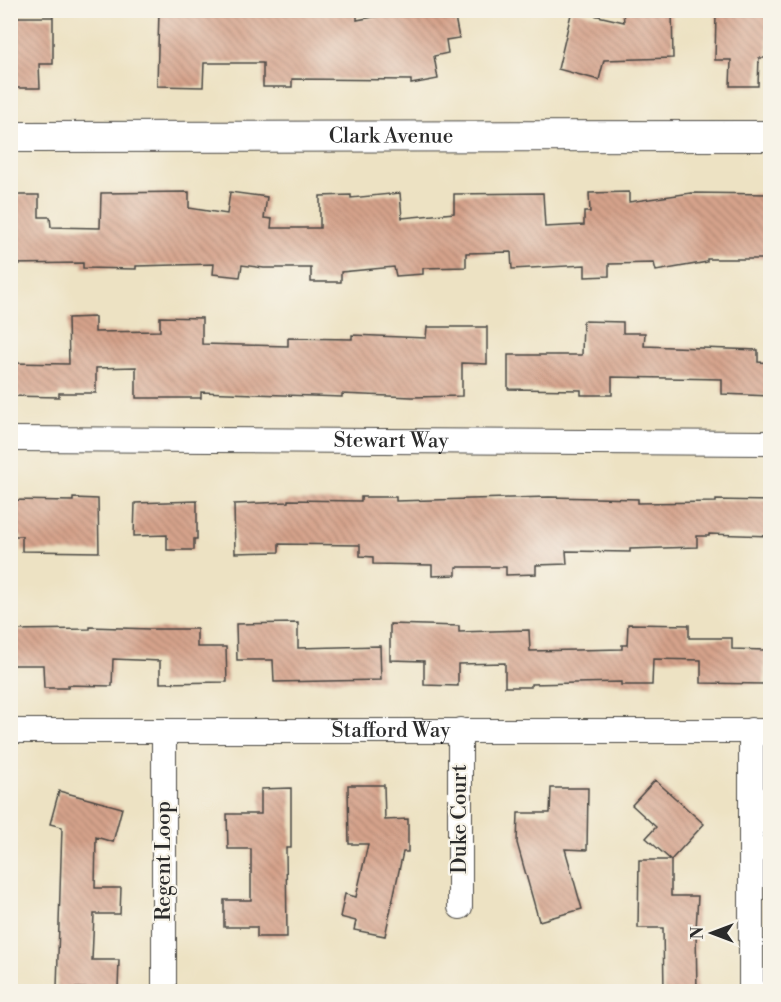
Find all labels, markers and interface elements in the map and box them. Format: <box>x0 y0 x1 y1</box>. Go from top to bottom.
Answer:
street label: Clark Avenue <box>329 123 453 150</box>
street label: Stewart Way <box>333 428 449 454</box>
street label: Stafford Way <box>331 718 451 744</box>
street label: Duke Court <box>447 764 473 874</box>
street label: Regent Loop <box>151 801 177 921</box>
north arrow <box>682 903 742 963</box>
text: N <box>688 926 708 939</box>

